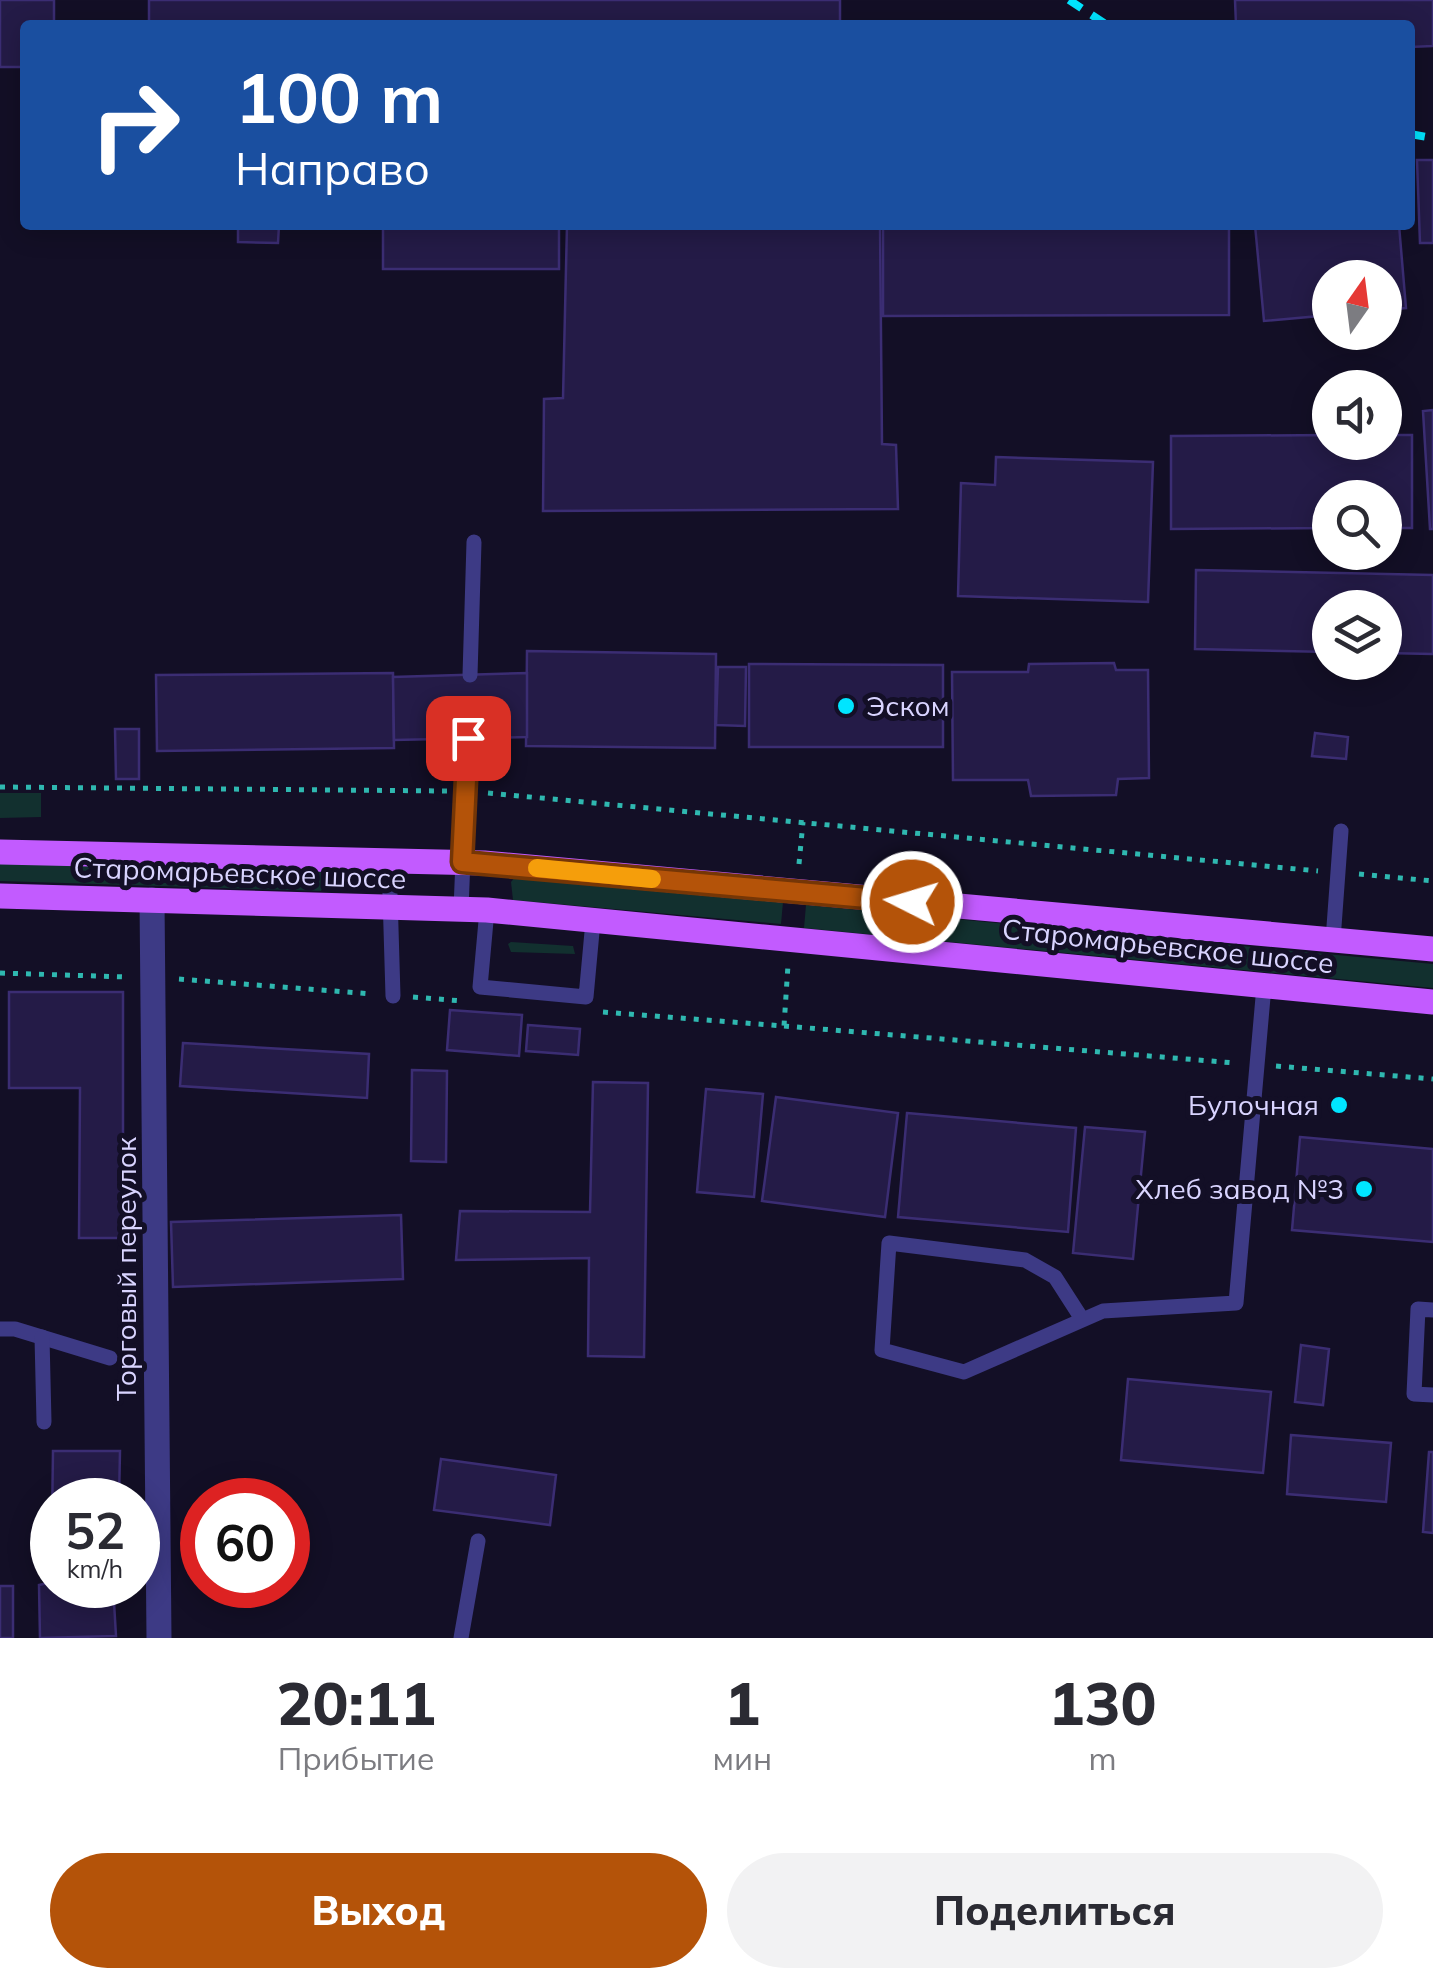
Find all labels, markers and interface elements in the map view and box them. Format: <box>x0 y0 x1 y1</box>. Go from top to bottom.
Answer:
text: 100 m <box>235 53 443 141</box>
icon: right <box>70 60 200 190</box>
text: Направо <box>235 140 430 196</box>
north arrow <box>1312 260 1402 350</box>
map controls <box>1312 260 1402 680</box>
button: sound <box>1312 370 1402 460</box>
button: search <box>1312 480 1402 570</box>
button: layers <box>1312 590 1402 680</box>
place label: Эском <box>866 688 950 723</box>
marker: Эском <box>835 695 857 717</box>
pin <box>426 696 511 781</box>
icon: arrive <box>441 711 496 766</box>
street label: Старомарьевское шоссе <box>73 849 407 896</box>
position arrow <box>860 850 964 954</box>
street label: Старомарьевское шоссе <box>1001 911 1336 980</box>
place label: Булочная <box>1188 1087 1319 1122</box>
marker: Булочная <box>1328 1094 1350 1116</box>
street label: Торговый переулок <box>108 1136 143 1401</box>
place label: Хлеб завод №3 <box>1135 1171 1344 1206</box>
marker: Хлеб завод №3 <box>1353 1178 1375 1200</box>
speed limit sign: 60 <box>180 1478 310 1608</box>
text: 52 <box>65 1499 125 1562</box>
text: km/h <box>67 1553 123 1584</box>
text: 20:11 <box>276 1665 436 1740</box>
text: 1 <box>724 1665 760 1740</box>
text: 130 <box>1049 1665 1157 1740</box>
text: Прибытие <box>278 1738 435 1778</box>
text: мин <box>712 1738 772 1778</box>
text: m <box>1088 1738 1117 1778</box>
button: Выход <box>50 1853 707 1968</box>
button: Поделиться <box>727 1853 1383 1968</box>

